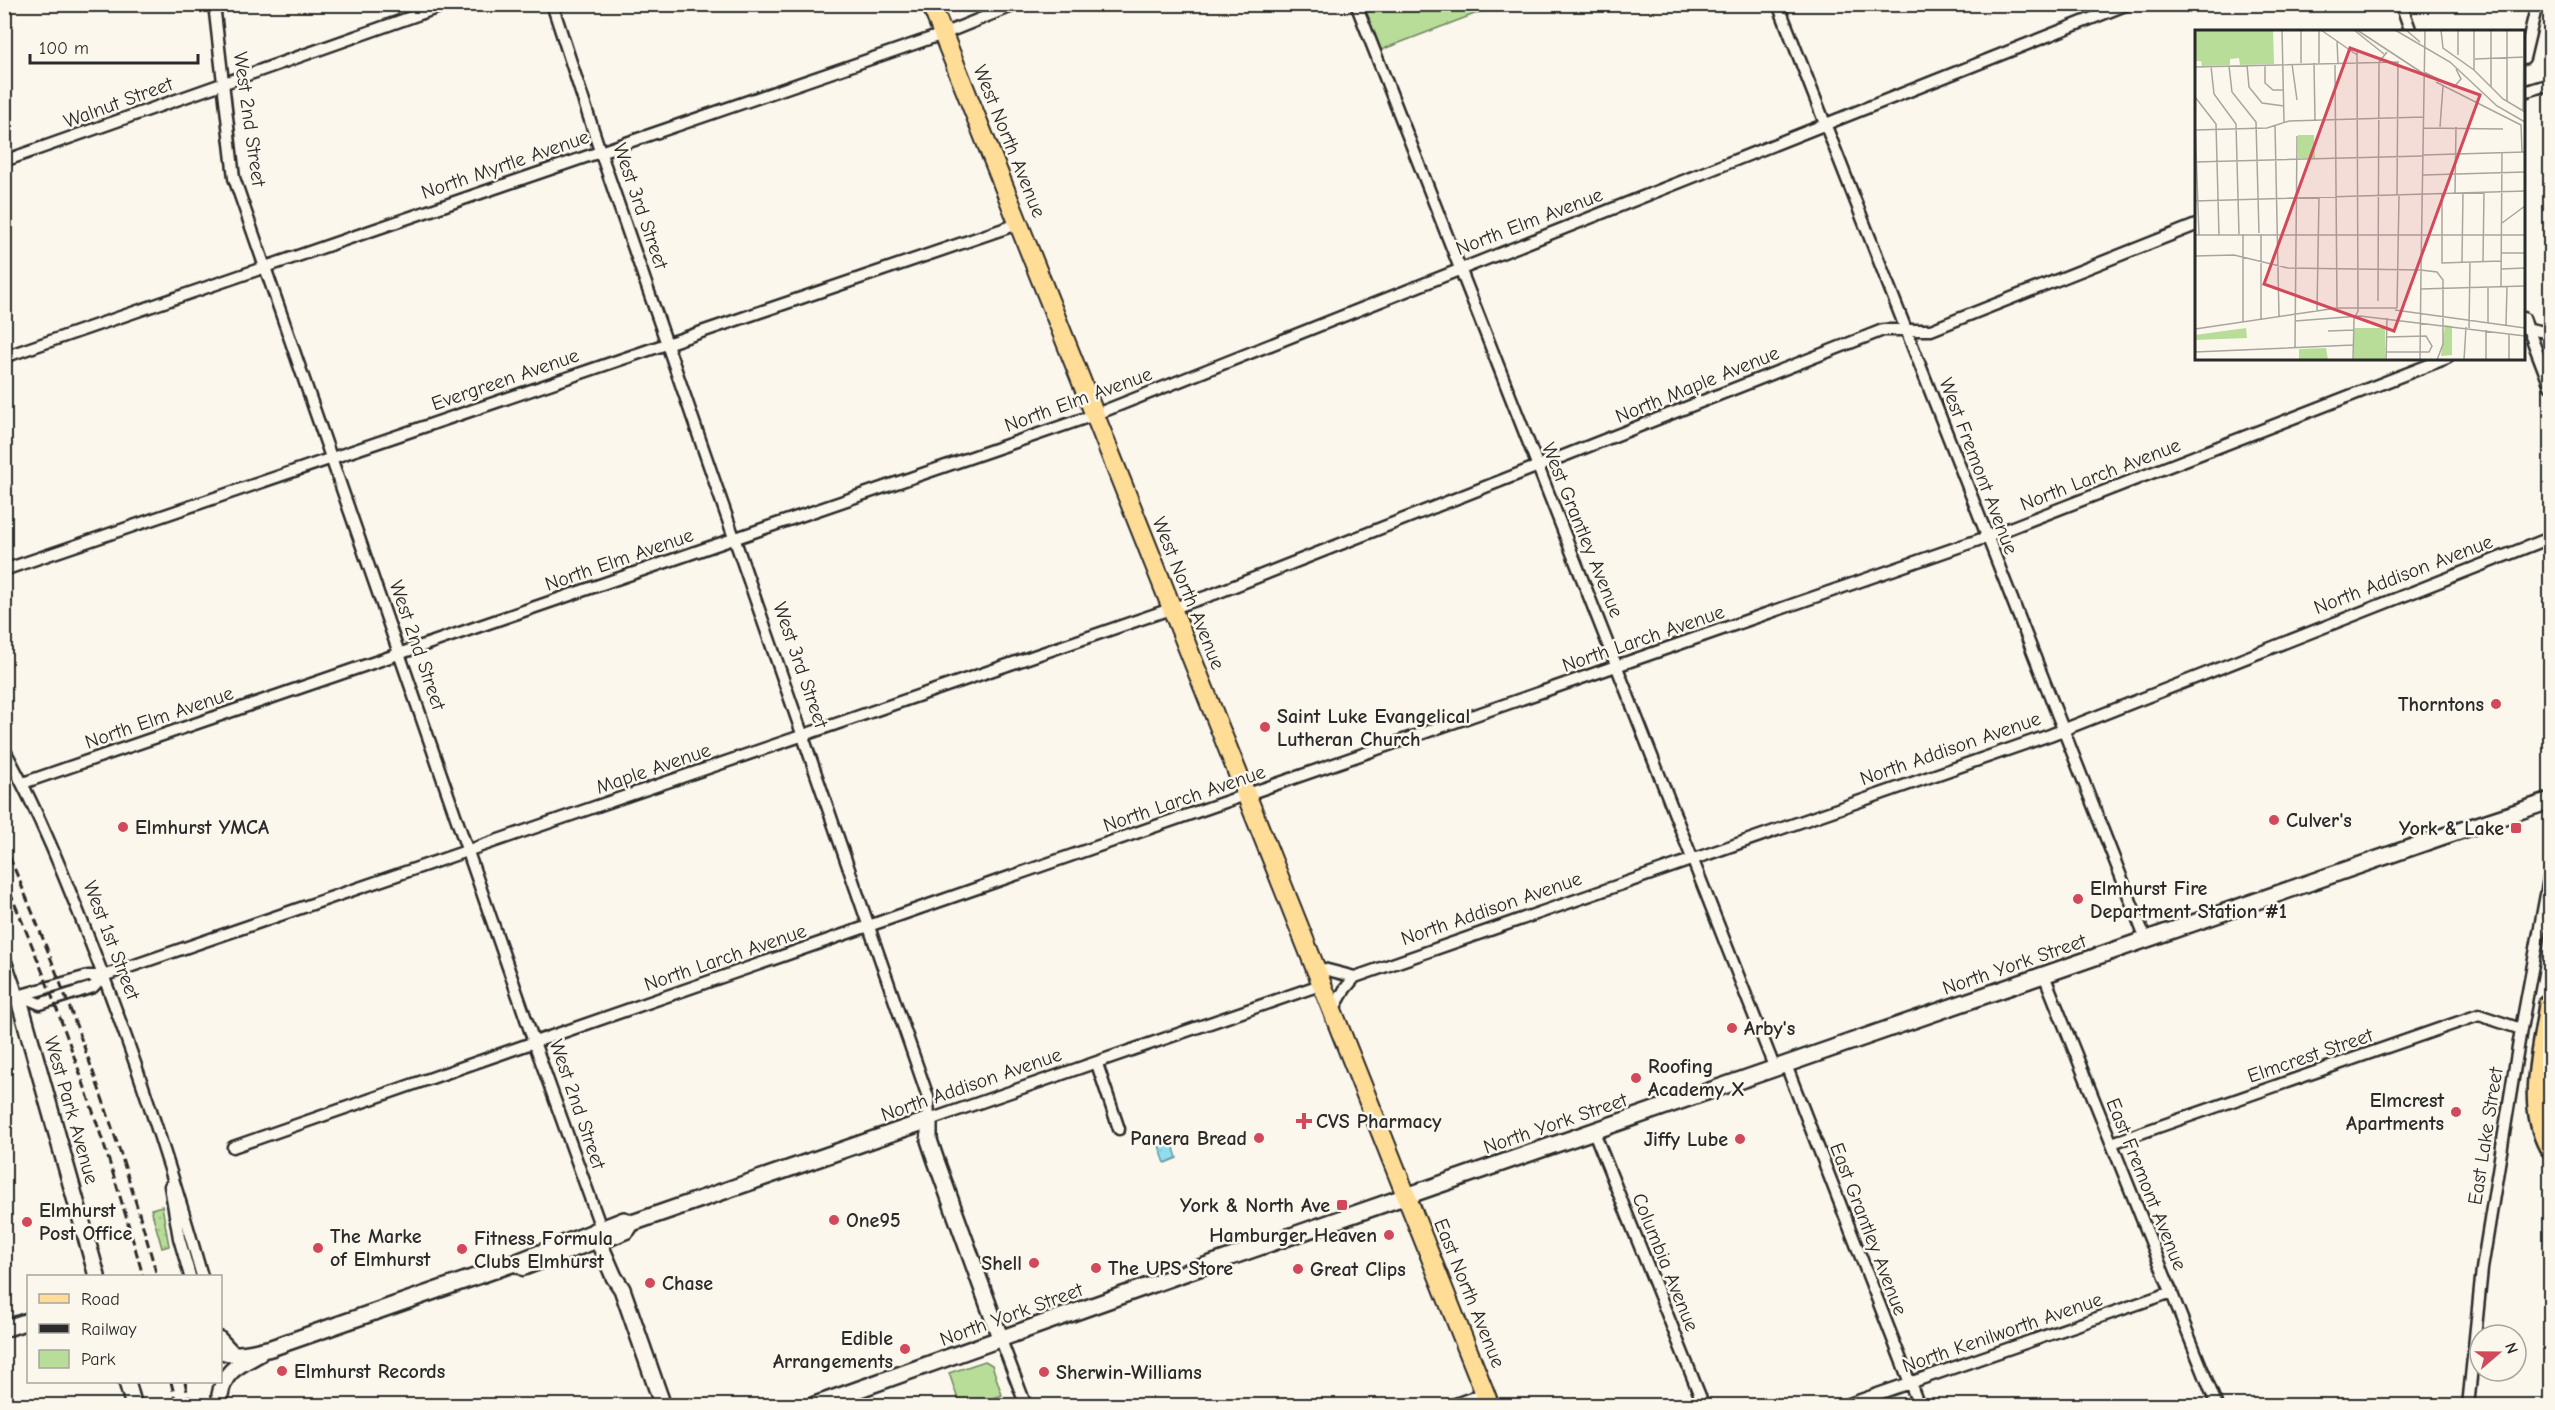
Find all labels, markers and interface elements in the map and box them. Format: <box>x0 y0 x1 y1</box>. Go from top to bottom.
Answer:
scale bar <box>30 27 198 65</box>
inset map <box>2195 30 2525 360</box>
text: 100 m <box>39 38 89 59</box>
street label: West 2nd Street <box>229 50 271 189</box>
street label: West North Avenue <box>968 62 1051 221</box>
street label: Walnut Street <box>60 72 177 133</box>
street label: North Myrtle Avenue <box>418 125 592 204</box>
street label: West 3rd Street <box>608 140 673 273</box>
street label: North Elm Avenue <box>1453 183 1606 260</box>
street label: North Maple Avenue <box>1612 341 1782 428</box>
street label: Evergreen Avenue <box>429 343 582 415</box>
street label: North Elm Avenue <box>1001 362 1155 437</box>
street label: West Fremont Avenue <box>1934 375 2023 558</box>
street label: North Larch Avenue <box>2017 433 2184 516</box>
street label: West Grantley Avenue <box>1537 439 1628 621</box>
street label: West North Avenue <box>1147 514 1230 673</box>
street label: North Elm Avenue <box>542 523 696 596</box>
street label: North Addison Avenue <box>2311 530 2496 619</box>
street label: West 2nd Street <box>385 577 451 714</box>
street label: West 3rd Street <box>768 599 833 732</box>
street label: North Larch Avenue <box>1559 600 1727 677</box>
street label: North Elm Avenue <box>82 681 236 754</box>
place label: Thorntons <box>2398 693 2484 716</box>
marker: Thorntons <box>2489 697 2503 711</box>
place label: Saint Luke Evangelical Lutheran Church <box>1277 705 1470 751</box>
street label: North Addison Avenue <box>1857 707 2044 790</box>
marker: Saint Luke Evangelical Lutheran Church <box>1258 720 1272 734</box>
street label: Maple Avenue <box>593 738 713 799</box>
street label: North Larch Avenue <box>1100 760 1268 837</box>
place label: Culver's <box>2286 809 2352 832</box>
marker: Culver's <box>2267 813 2281 827</box>
place label: Elmhurst YMCA <box>135 816 269 839</box>
place label: York & Lake <box>2399 817 2504 840</box>
marker: Elmhurst YMCA <box>116 820 130 834</box>
marker: York & Lake <box>2509 821 2523 835</box>
street label: North Addison Avenue <box>1398 867 1585 950</box>
street label: West 1st Street <box>78 877 145 1004</box>
place label: Elmhurst Fire Department Station #1 <box>2090 877 2287 923</box>
marker: Elmhurst Fire Department Station #1 <box>2071 892 2085 906</box>
street label: North Larch Avenue <box>641 919 809 996</box>
street label: North York Street <box>1939 929 2090 1000</box>
place label: Arby's <box>1744 1017 1795 1040</box>
marker: Arby's <box>1725 1021 1739 1035</box>
street label: Elmcrest Street <box>2244 1023 2377 1088</box>
street label: West Park Avenue <box>39 1034 104 1187</box>
street label: West 2nd Street <box>545 1036 611 1173</box>
street label: North Addison Avenue <box>878 1043 1065 1126</box>
place label: Roofing Academy X <box>1648 1055 1745 1101</box>
street label: East Lake Street <box>2463 1064 2508 1207</box>
marker: Roofing Academy X <box>1629 1071 1643 1085</box>
street label: North York Street <box>1480 1088 1631 1159</box>
place label: Elmcrest Apartments <box>2346 1089 2444 1135</box>
street label: East Fremont Avenue <box>2101 1095 2192 1274</box>
marker: Elmcrest Apartments <box>2449 1105 2463 1119</box>
place label: CVS Pharmacy <box>1316 1110 1442 1133</box>
marker: CVS Pharmacy <box>1297 1114 1311 1128</box>
place label: Panera Bread <box>1130 1127 1247 1150</box>
place label: Jiffy Lube <box>1644 1128 1728 1151</box>
marker: Panera Bread <box>1252 1131 1266 1145</box>
marker: Jiffy Lube <box>1733 1132 1747 1146</box>
street label: East Grantley Avenue <box>1825 1140 1912 1319</box>
street label: Columbia Avenue <box>1627 1190 1704 1335</box>
place label: York & North Ave <box>1180 1194 1330 1217</box>
marker: York & North Ave <box>1335 1198 1349 1212</box>
place label: Elmhurst Post Office <box>39 1199 132 1245</box>
place label: One95 <box>846 1209 901 1232</box>
marker: One95 <box>827 1213 841 1227</box>
marker: Elmhurst Post Office <box>20 1215 34 1229</box>
street label: East North Avenue <box>1429 1215 1510 1371</box>
place label: Hamburger Heaven <box>1209 1224 1377 1247</box>
place label: The Marke of Elmhurst <box>330 1225 431 1271</box>
place label: Fitness Formula Clubs Elmhurst <box>474 1227 613 1273</box>
marker: Hamburger Heaven <box>1382 1228 1396 1242</box>
marker: The Marke of Elmhurst <box>311 1241 325 1255</box>
marker: Fitness Formula Clubs Elmhurst <box>455 1242 469 1256</box>
place label: Shell <box>981 1252 1022 1275</box>
marker: Shell <box>1027 1256 1041 1270</box>
place label: The UPS Store <box>1108 1257 1233 1280</box>
place label: Great Clips <box>1310 1258 1406 1281</box>
marker: The UPS Store <box>1089 1261 1103 1275</box>
marker: Great Clips <box>1291 1262 1305 1276</box>
place label: Chase <box>662 1272 713 1295</box>
legend <box>27 1275 222 1383</box>
marker: Chase <box>643 1276 657 1290</box>
street label: North York Street <box>937 1278 1087 1351</box>
street label: North Kenilworth Avenue <box>1899 1287 2105 1378</box>
text: Road <box>81 1289 120 1310</box>
text: Railway <box>81 1319 138 1340</box>
north arrow <box>2468 1323 2528 1383</box>
place label: Edible Arrangements <box>773 1327 893 1373</box>
text: N <box>2501 1340 2521 1356</box>
marker: Edible Arrangements <box>898 1342 912 1356</box>
text: Park <box>81 1349 116 1370</box>
place label: Elmhurst Records <box>294 1360 445 1383</box>
place label: Sherwin-Williams <box>1056 1361 1202 1384</box>
marker: Elmhurst Records <box>275 1364 289 1378</box>
marker: Sherwin-Williams <box>1037 1365 1051 1379</box>

